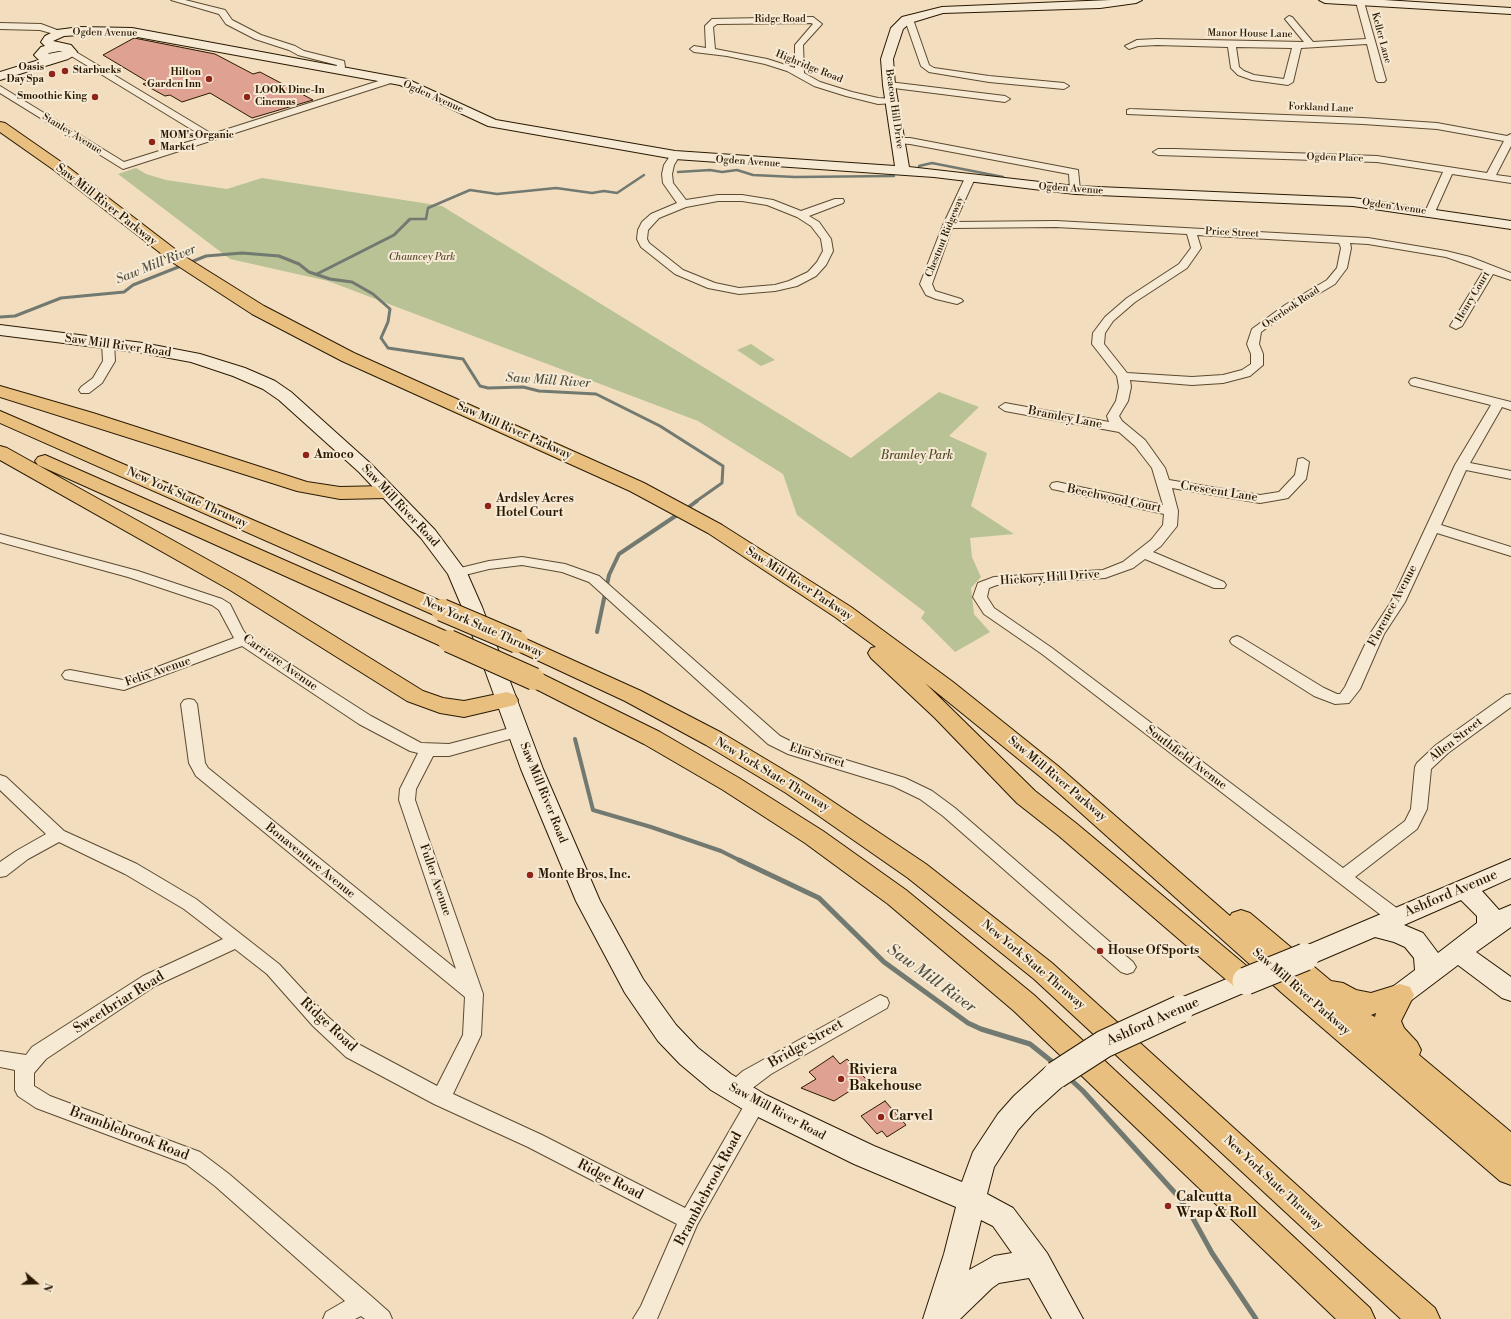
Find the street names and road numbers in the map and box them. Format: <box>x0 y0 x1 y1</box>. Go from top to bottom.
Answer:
street label: Keller Lane <box>1368 11 1394 65</box>
street label: Ridge Road <box>754 14 806 26</box>
street label: Ogden Avenue <box>73 26 137 40</box>
street label: Manor House Lane <box>1207 27 1293 41</box>
street label: Highridge Road <box>774 48 844 86</box>
street label: Beacon Hill Drive <box>882 68 906 150</box>
street label: Ogden Avenue <box>401 78 465 116</box>
street label: Forkland Lane <box>1288 101 1354 115</box>
street label: Stanley Avenue <box>40 111 104 157</box>
street label: Ogden Place <box>1306 151 1364 165</box>
street label: Ogden Avenue <box>715 154 781 170</box>
street label: Saw Mill River Parkway <box>52 161 160 249</box>
street label: Ogden Avenue <box>1038 181 1104 197</box>
street label: Chestnut Ridgeway <box>923 195 967 279</box>
street label: Ogden Avenue <box>1361 197 1427 217</box>
street label: Price Street <box>1205 226 1259 240</box>
street label: Henry Court <box>1453 270 1493 324</box>
street label: Overlook Road <box>1260 284 1322 332</box>
street label: Saw Mill River Road <box>64 331 172 361</box>
street label: Saw Mill River Parkway <box>454 399 574 463</box>
street label: Bramley Lane <box>1027 404 1103 432</box>
street label: Saw Mill River Road <box>358 462 442 550</box>
street label: New York State Thruway <box>124 465 250 531</box>
street label: Crescent Lane <box>1179 479 1259 505</box>
street label: Beechwood Court <box>1065 482 1163 516</box>
street label: Saw Mill River Parkway <box>743 544 855 624</box>
street label: Florence Avenue <box>1365 563 1421 649</box>
street label: Hickory Hill Drive <box>1000 567 1100 589</box>
street label: New York State Thruway <box>420 595 546 661</box>
street label: Carriere Avenue <box>240 632 320 694</box>
street label: Felix Avenue <box>123 654 193 690</box>
street label: Allen Street <box>1427 715 1485 765</box>
street label: Southfield Avenue <box>1143 723 1229 793</box>
street label: Saw Mill River Parkway <box>1005 733 1109 825</box>
street label: New York State Thruway <box>712 735 832 815</box>
street label: Saw Mill River Road <box>516 741 570 845</box>
street label: Elm Street <box>787 741 847 771</box>
street label: Bonaventure Avenue <box>262 820 358 902</box>
street label: Fuller Avenue <box>416 842 454 918</box>
street label: Ashford Avenue <box>1402 867 1500 921</box>
street label: New York State Thruway <box>978 917 1088 1013</box>
street label: Saw Mill River Parkway <box>1249 946 1353 1038</box>
street label: Sweetbriar Road <box>70 968 168 1038</box>
street label: Ridge Road <box>296 994 360 1056</box>
street label: Ashford Avenue <box>1104 994 1202 1050</box>
street label: Bridge Street <box>766 1016 846 1072</box>
street label: Saw Mill River Road <box>726 1080 828 1144</box>
street label: Bramblebrook Road <box>67 1103 191 1165</box>
street label: Bramblebrook Road <box>672 1129 746 1249</box>
street label: New York State Thruway <box>1220 1133 1326 1233</box>
street label: Ridge Road <box>574 1156 646 1204</box>

